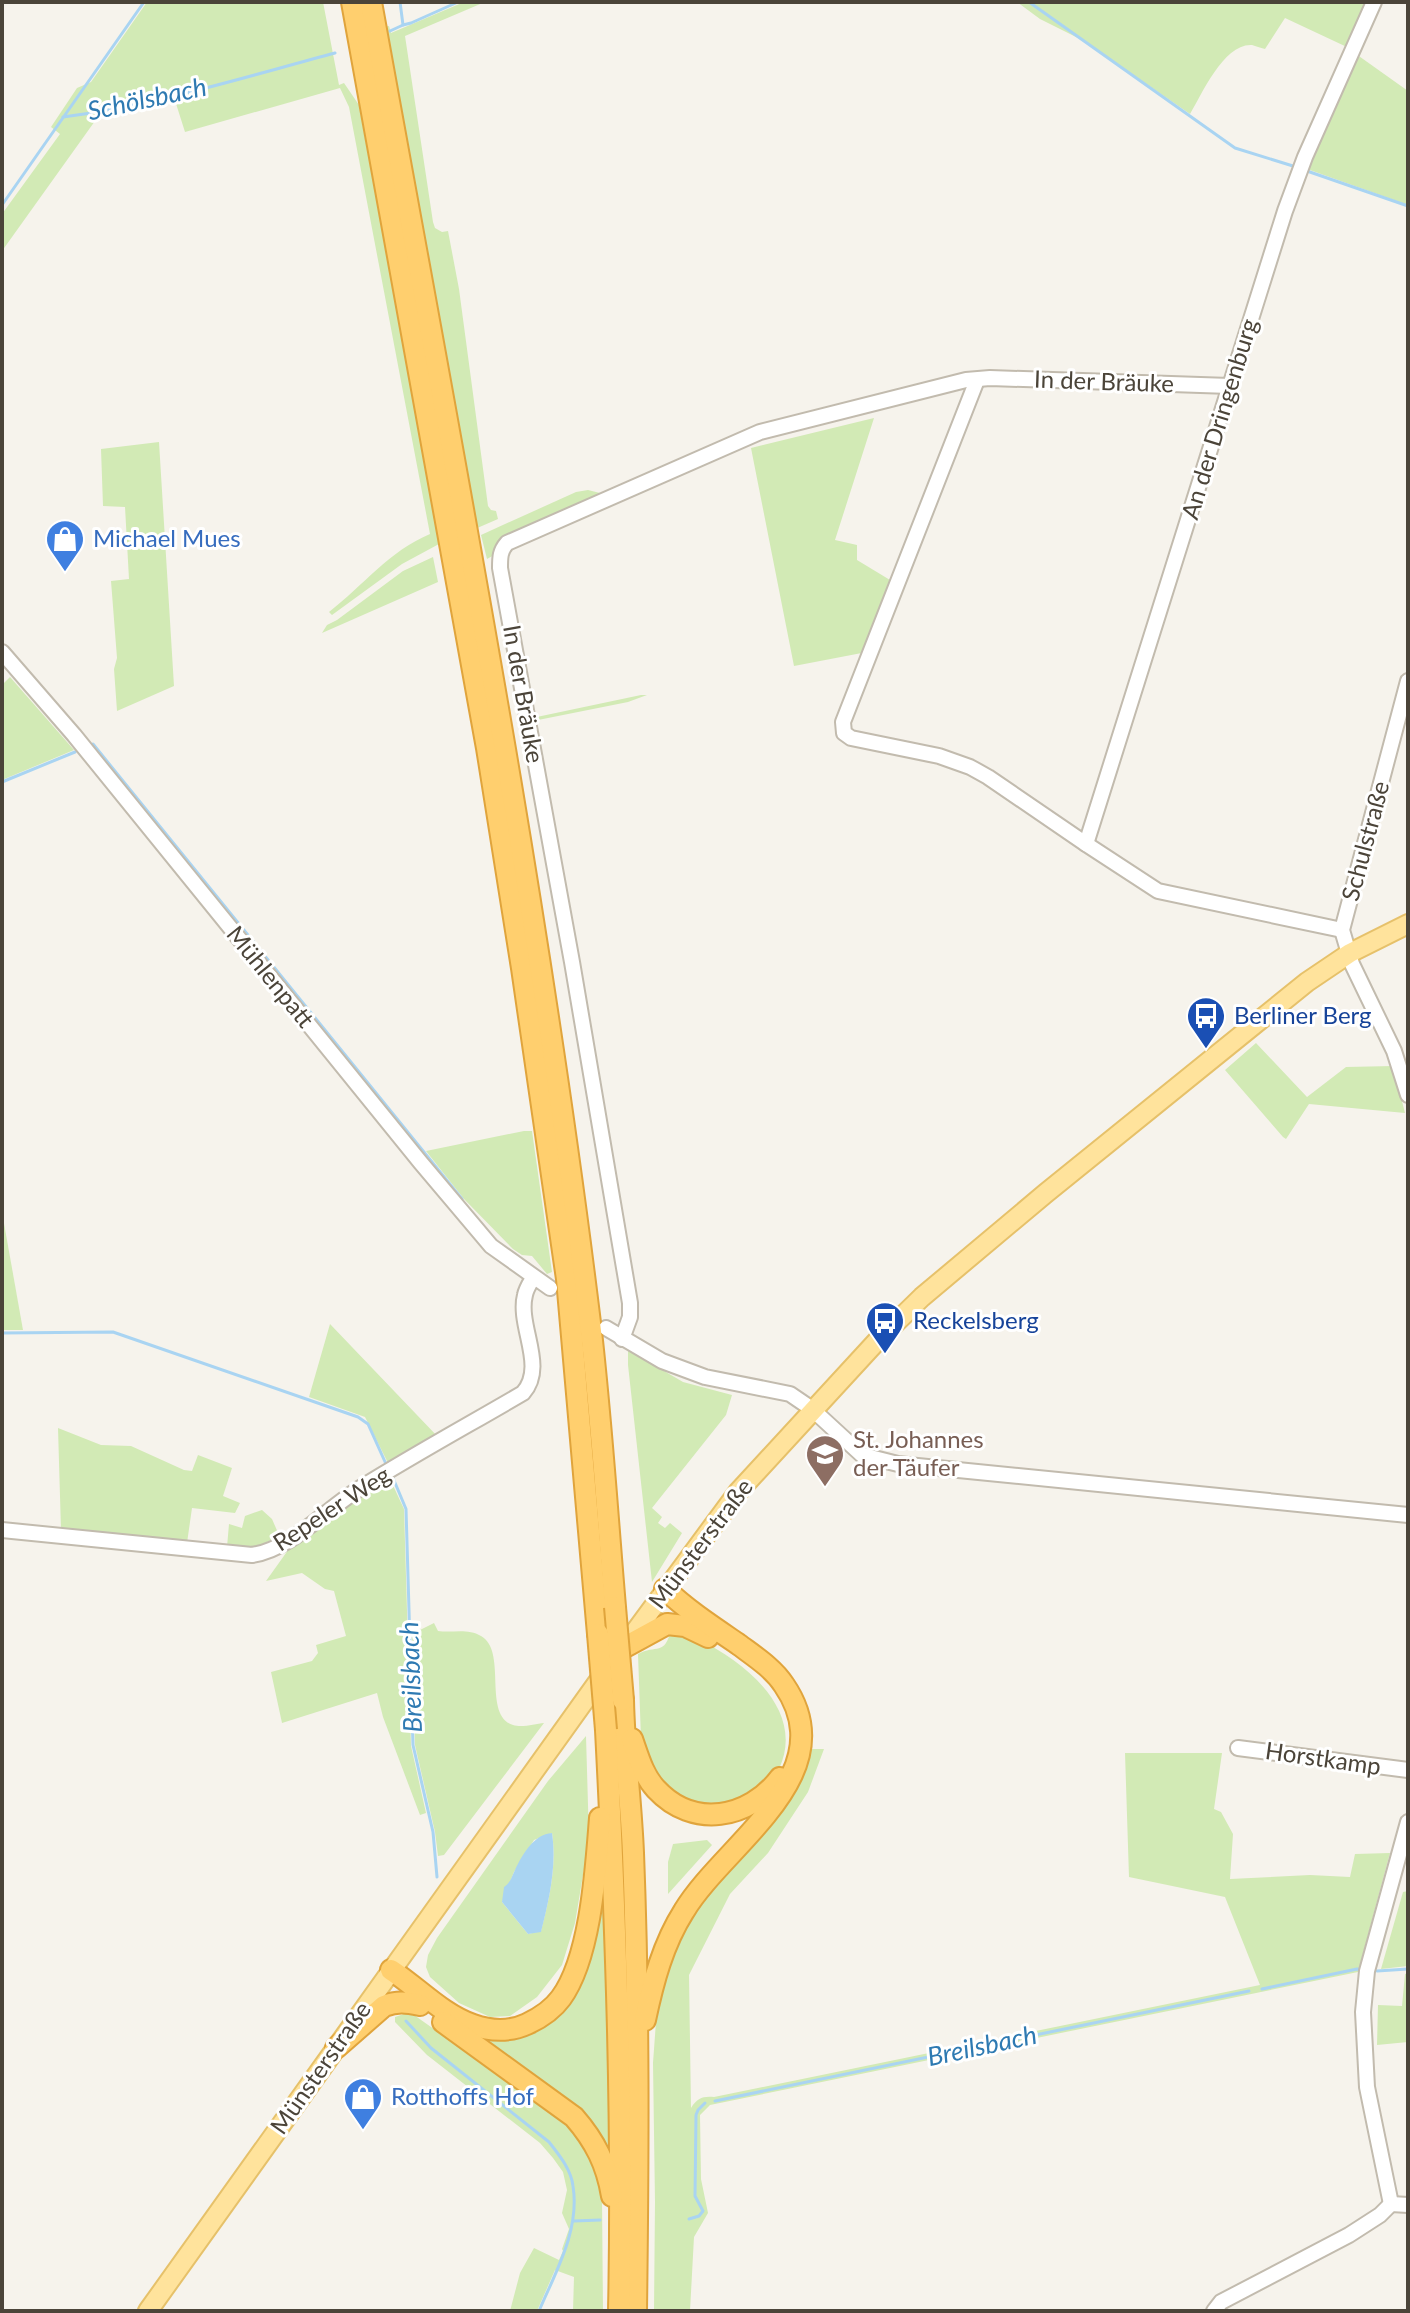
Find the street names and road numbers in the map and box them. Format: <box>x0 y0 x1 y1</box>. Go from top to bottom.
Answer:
street label: An der Dringenburg <box>1174 315 1263 522</box>
street label: In der Bräuke <box>1034 364 1174 397</box>
street label: In der Bräuke <box>498 622 551 765</box>
street label: Schulstraße <box>1335 777 1394 904</box>
street label: Mühlenpatt <box>221 919 321 1033</box>
street label: Repeler Weg <box>267 1459 395 1556</box>
street label: Münsterstraße <box>642 1472 758 1614</box>
street label: Horstkamp <box>1263 1735 1383 1780</box>
street label: Münsterstraße <box>263 1995 376 2139</box>

